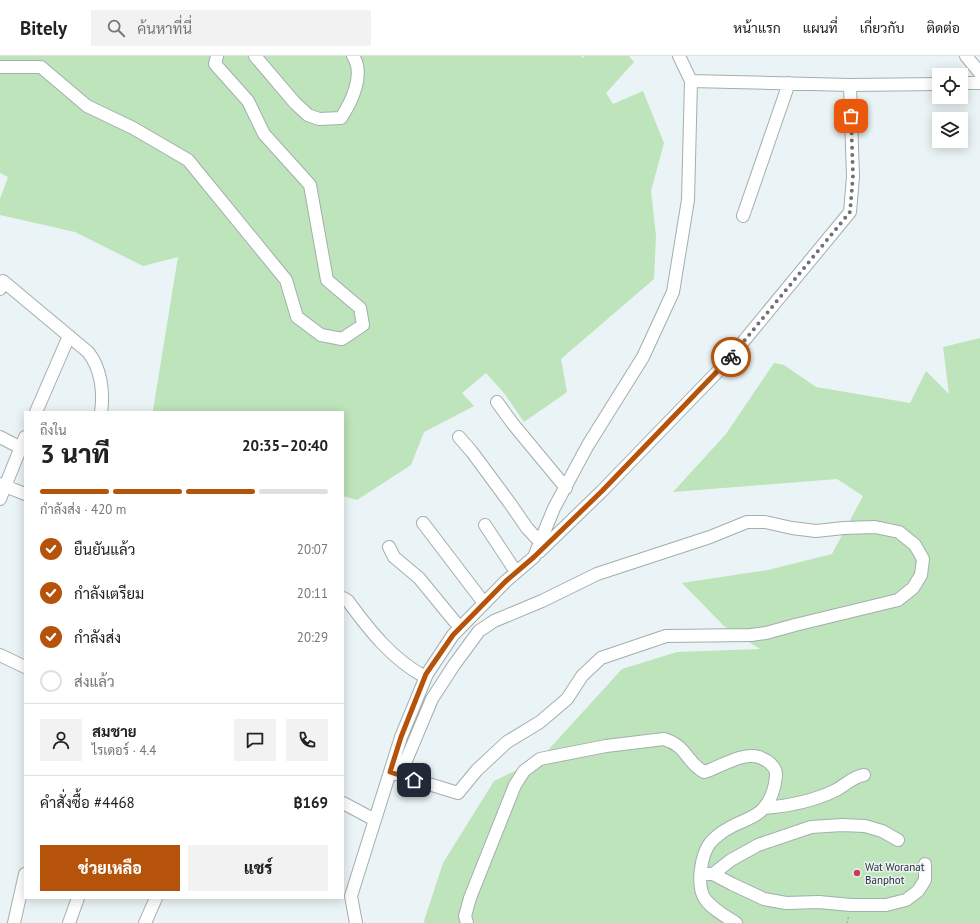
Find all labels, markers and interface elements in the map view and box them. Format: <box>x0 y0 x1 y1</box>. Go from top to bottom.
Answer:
search box <box>91 10 371 46</box>
text: Bitely <box>20 16 67 40</box>
icon: search <box>105 17 127 39</box>
text: ค้นหาที่นี่ <box>137 19 192 38</box>
text: หน้าแรก <box>733 19 781 37</box>
text: แผนที่ <box>803 19 838 37</box>
text: เกี่ยวกับ <box>860 19 904 37</box>
text: ติดต่อ <box>926 19 960 37</box>
map controls <box>932 68 968 148</box>
button: locate <box>932 68 968 104</box>
pin <box>834 99 868 133</box>
icon: bag <box>840 105 862 127</box>
button: layers <box>932 112 968 148</box>
courier <box>711 337 751 377</box>
icon: bike <box>720 346 742 368</box>
text: ถึงใน <box>40 422 67 439</box>
text: 20:35–20:40 <box>242 436 328 455</box>
text: 3 นาที <box>40 437 110 470</box>
text: กำลังส่ง · 420 m <box>40 501 126 518</box>
icon: check <box>40 538 62 560</box>
text: ยืนยันแล้ว <box>74 540 135 559</box>
text: 20:07 <box>297 541 328 558</box>
icon: check <box>40 582 62 604</box>
text: กำลังเตรียม <box>74 584 144 603</box>
text: 20:11 <box>297 585 328 602</box>
icon: check <box>40 626 62 648</box>
text: กำลังส่ง <box>74 628 121 647</box>
text: 20:29 <box>297 629 328 646</box>
text: ส่งแล้ว <box>74 672 115 691</box>
button: person <box>40 719 82 761</box>
button: chat <box>234 719 276 761</box>
button: phone <box>286 719 328 761</box>
text: สมชาย <box>92 722 137 741</box>
text: ไรเดอร์ · 4.4 <box>92 742 156 759</box>
pin <box>397 763 431 797</box>
icon: home <box>403 769 425 791</box>
text: คำสั่งซื้อ #4468 <box>40 793 135 812</box>
text: ฿169 <box>293 793 328 812</box>
button: ช่วยเหลือ <box>40 845 180 891</box>
button: แชร์ <box>188 845 328 891</box>
place label: Wat Woranat Banphot <box>865 860 925 887</box>
marker: Wat Woranat Banphot <box>852 868 862 878</box>

